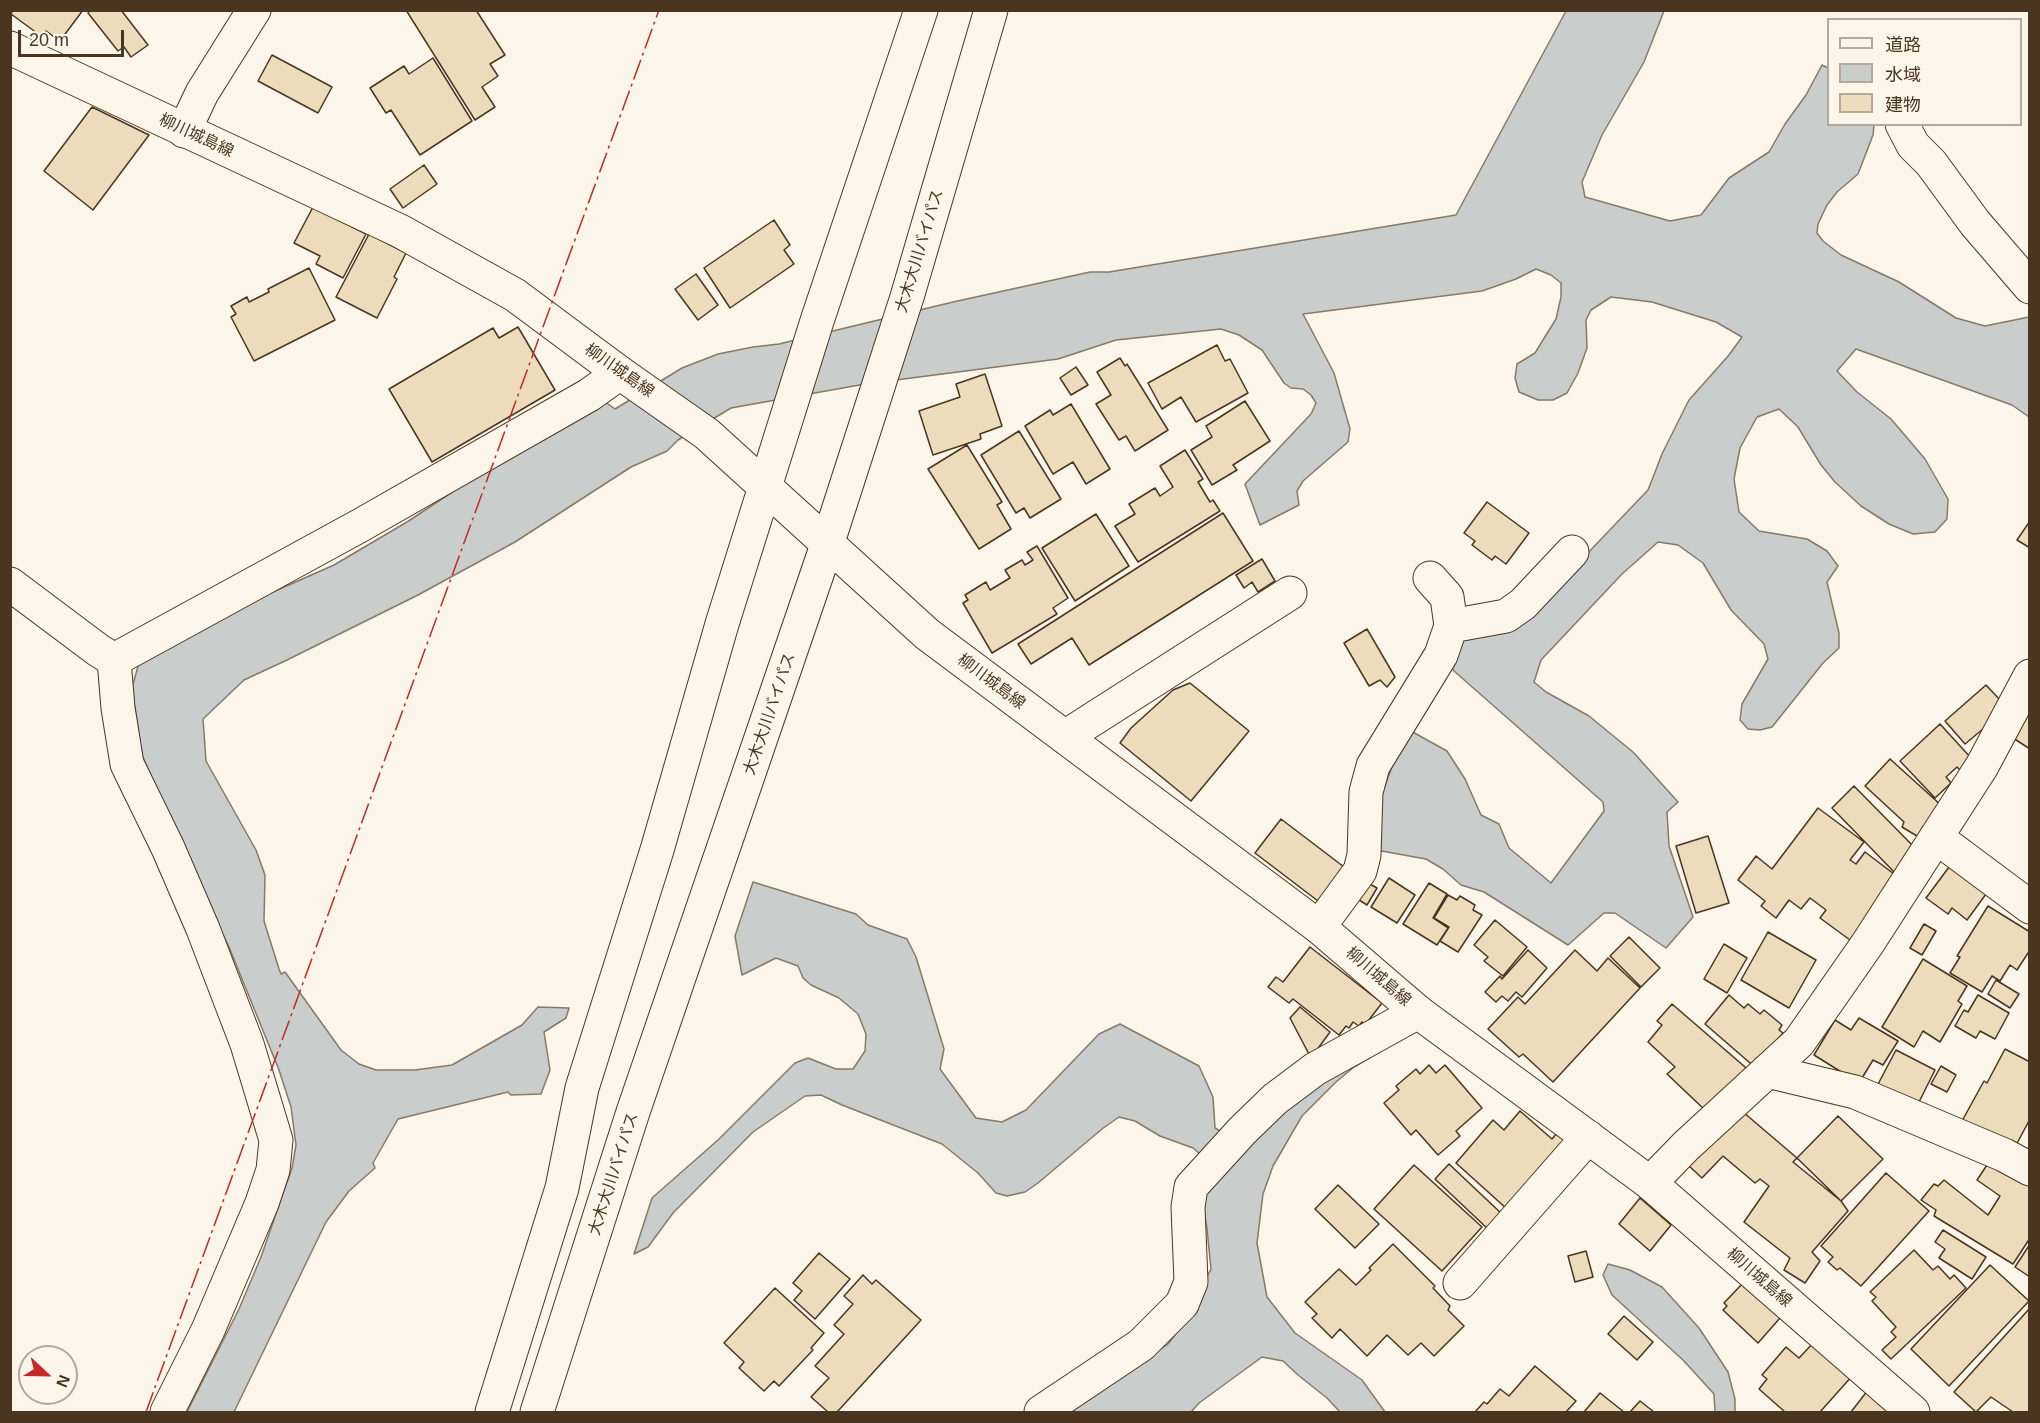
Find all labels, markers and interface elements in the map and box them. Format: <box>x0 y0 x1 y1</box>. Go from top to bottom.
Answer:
scale bar <box>21 18 128 56</box>
legend <box>1827 18 2022 126</box>
text: 20 m <box>29 30 69 50</box>
text: 道路 <box>1885 35 1921 55</box>
text: 水域 <box>1885 65 1921 85</box>
text: 建物 <box>1885 95 1921 115</box>
street label: 柳川城島線 <box>156 110 236 162</box>
street label: 大木大川バイパス <box>892 187 948 315</box>
street label: 柳川城島線 <box>581 340 657 402</box>
street label: 大木大川バイパス <box>740 650 800 778</box>
street label: 柳川城島線 <box>953 650 1029 714</box>
street label: 柳川城島線 <box>1342 944 1414 1010</box>
street label: 大木大川バイパス <box>585 1110 643 1238</box>
street label: 柳川城島線 <box>1723 1245 1795 1311</box>
north arrow <box>18 1345 78 1405</box>
text: N <box>53 1373 73 1390</box>

